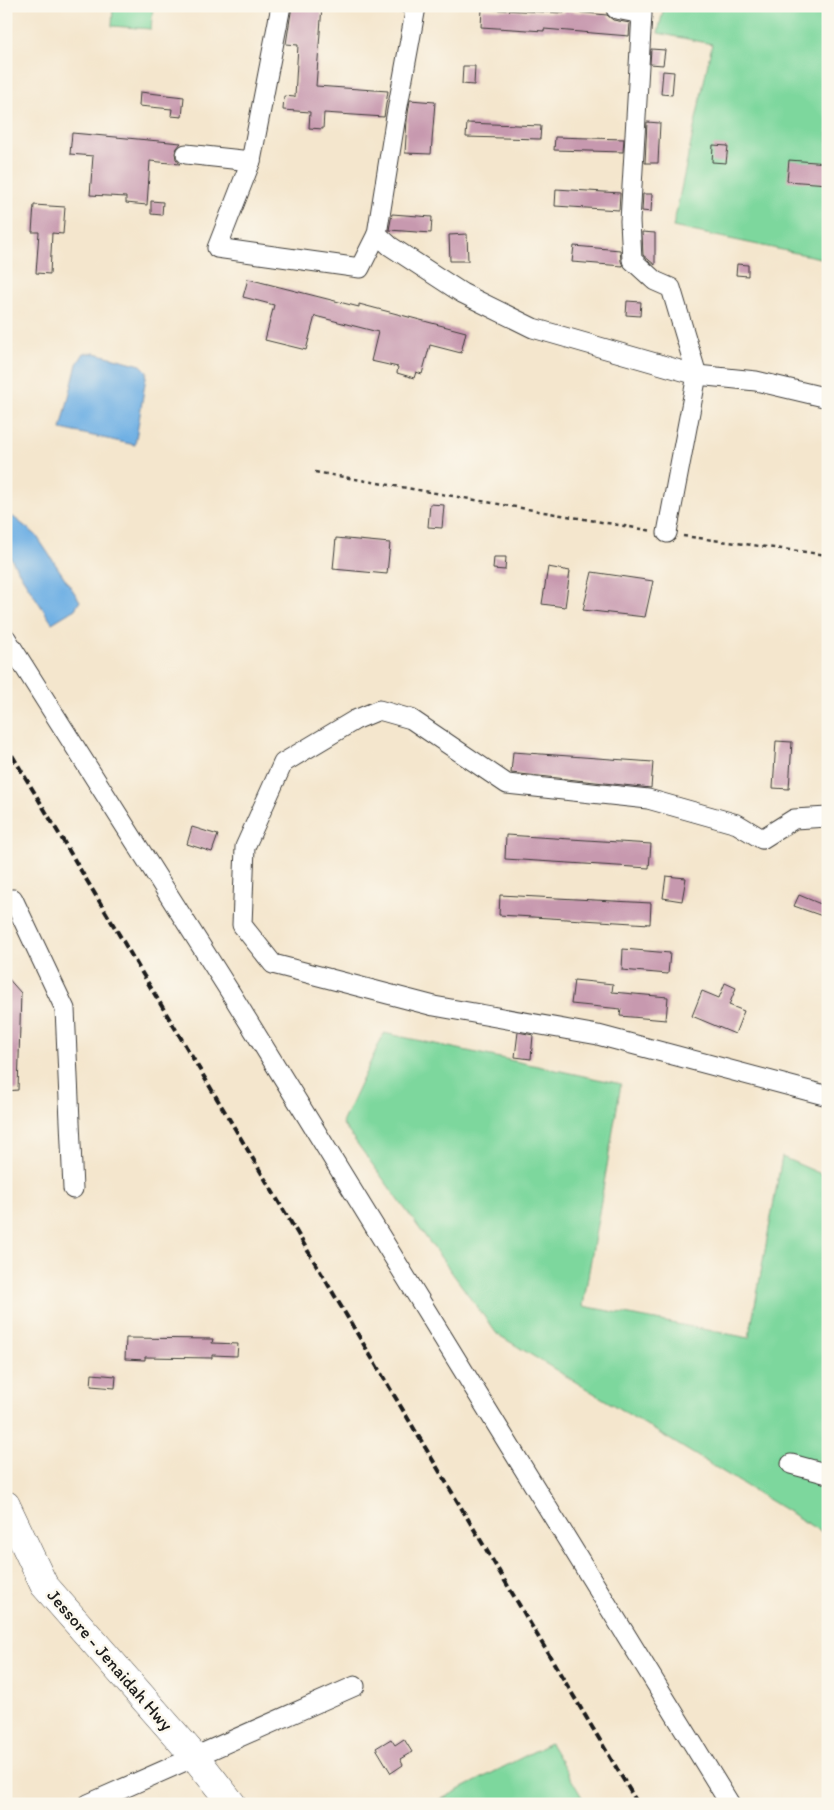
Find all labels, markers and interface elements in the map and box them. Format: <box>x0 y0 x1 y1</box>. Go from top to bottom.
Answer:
street label: Jessore - Jenaidah Hwy <box>42 1585 178 1736</box>

